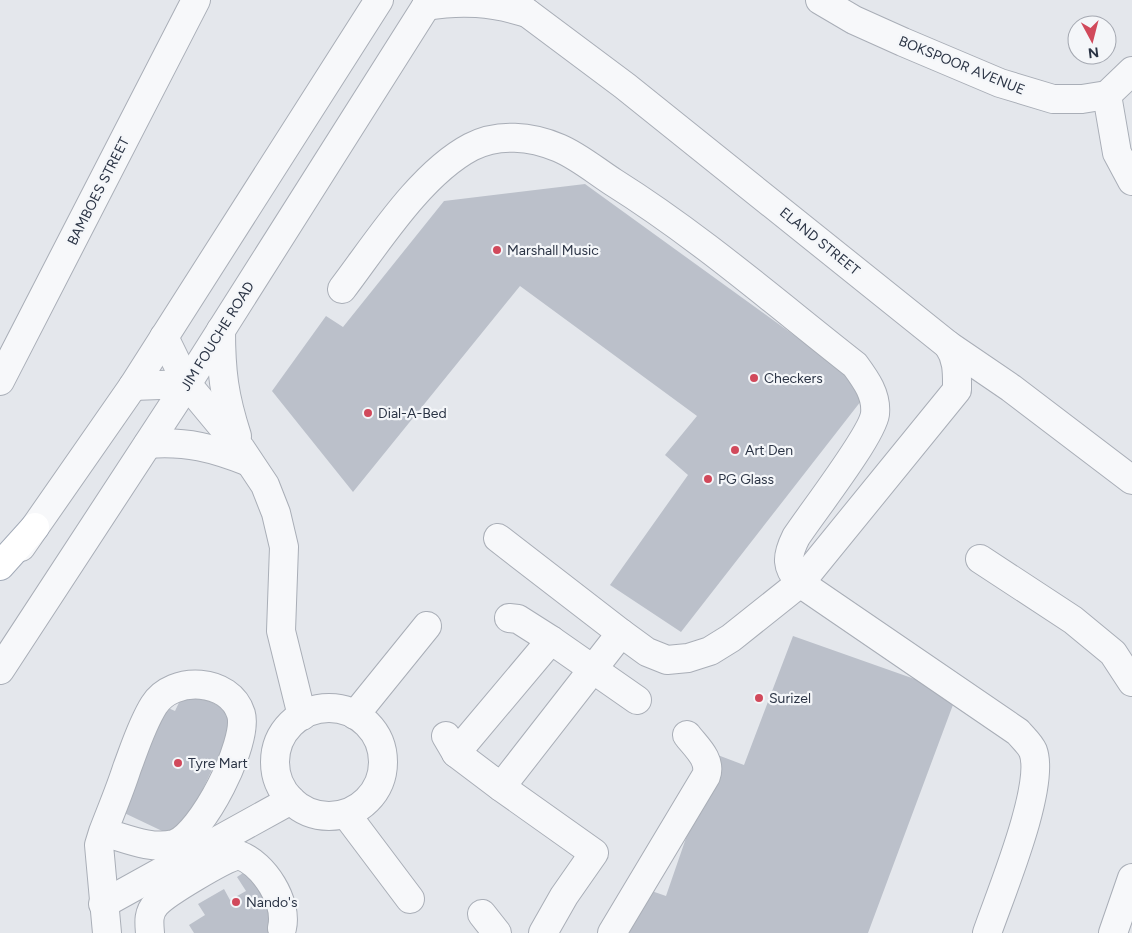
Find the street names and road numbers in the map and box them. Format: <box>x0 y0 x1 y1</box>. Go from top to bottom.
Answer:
street label: BOKSPOOR AVENUE <box>896 32 1027 99</box>
street label: BAMBOES STREET <box>64 134 133 248</box>
street label: ELAND STREET <box>776 204 863 279</box>
street label: JIM FOUCHE ROAD <box>177 278 258 394</box>

